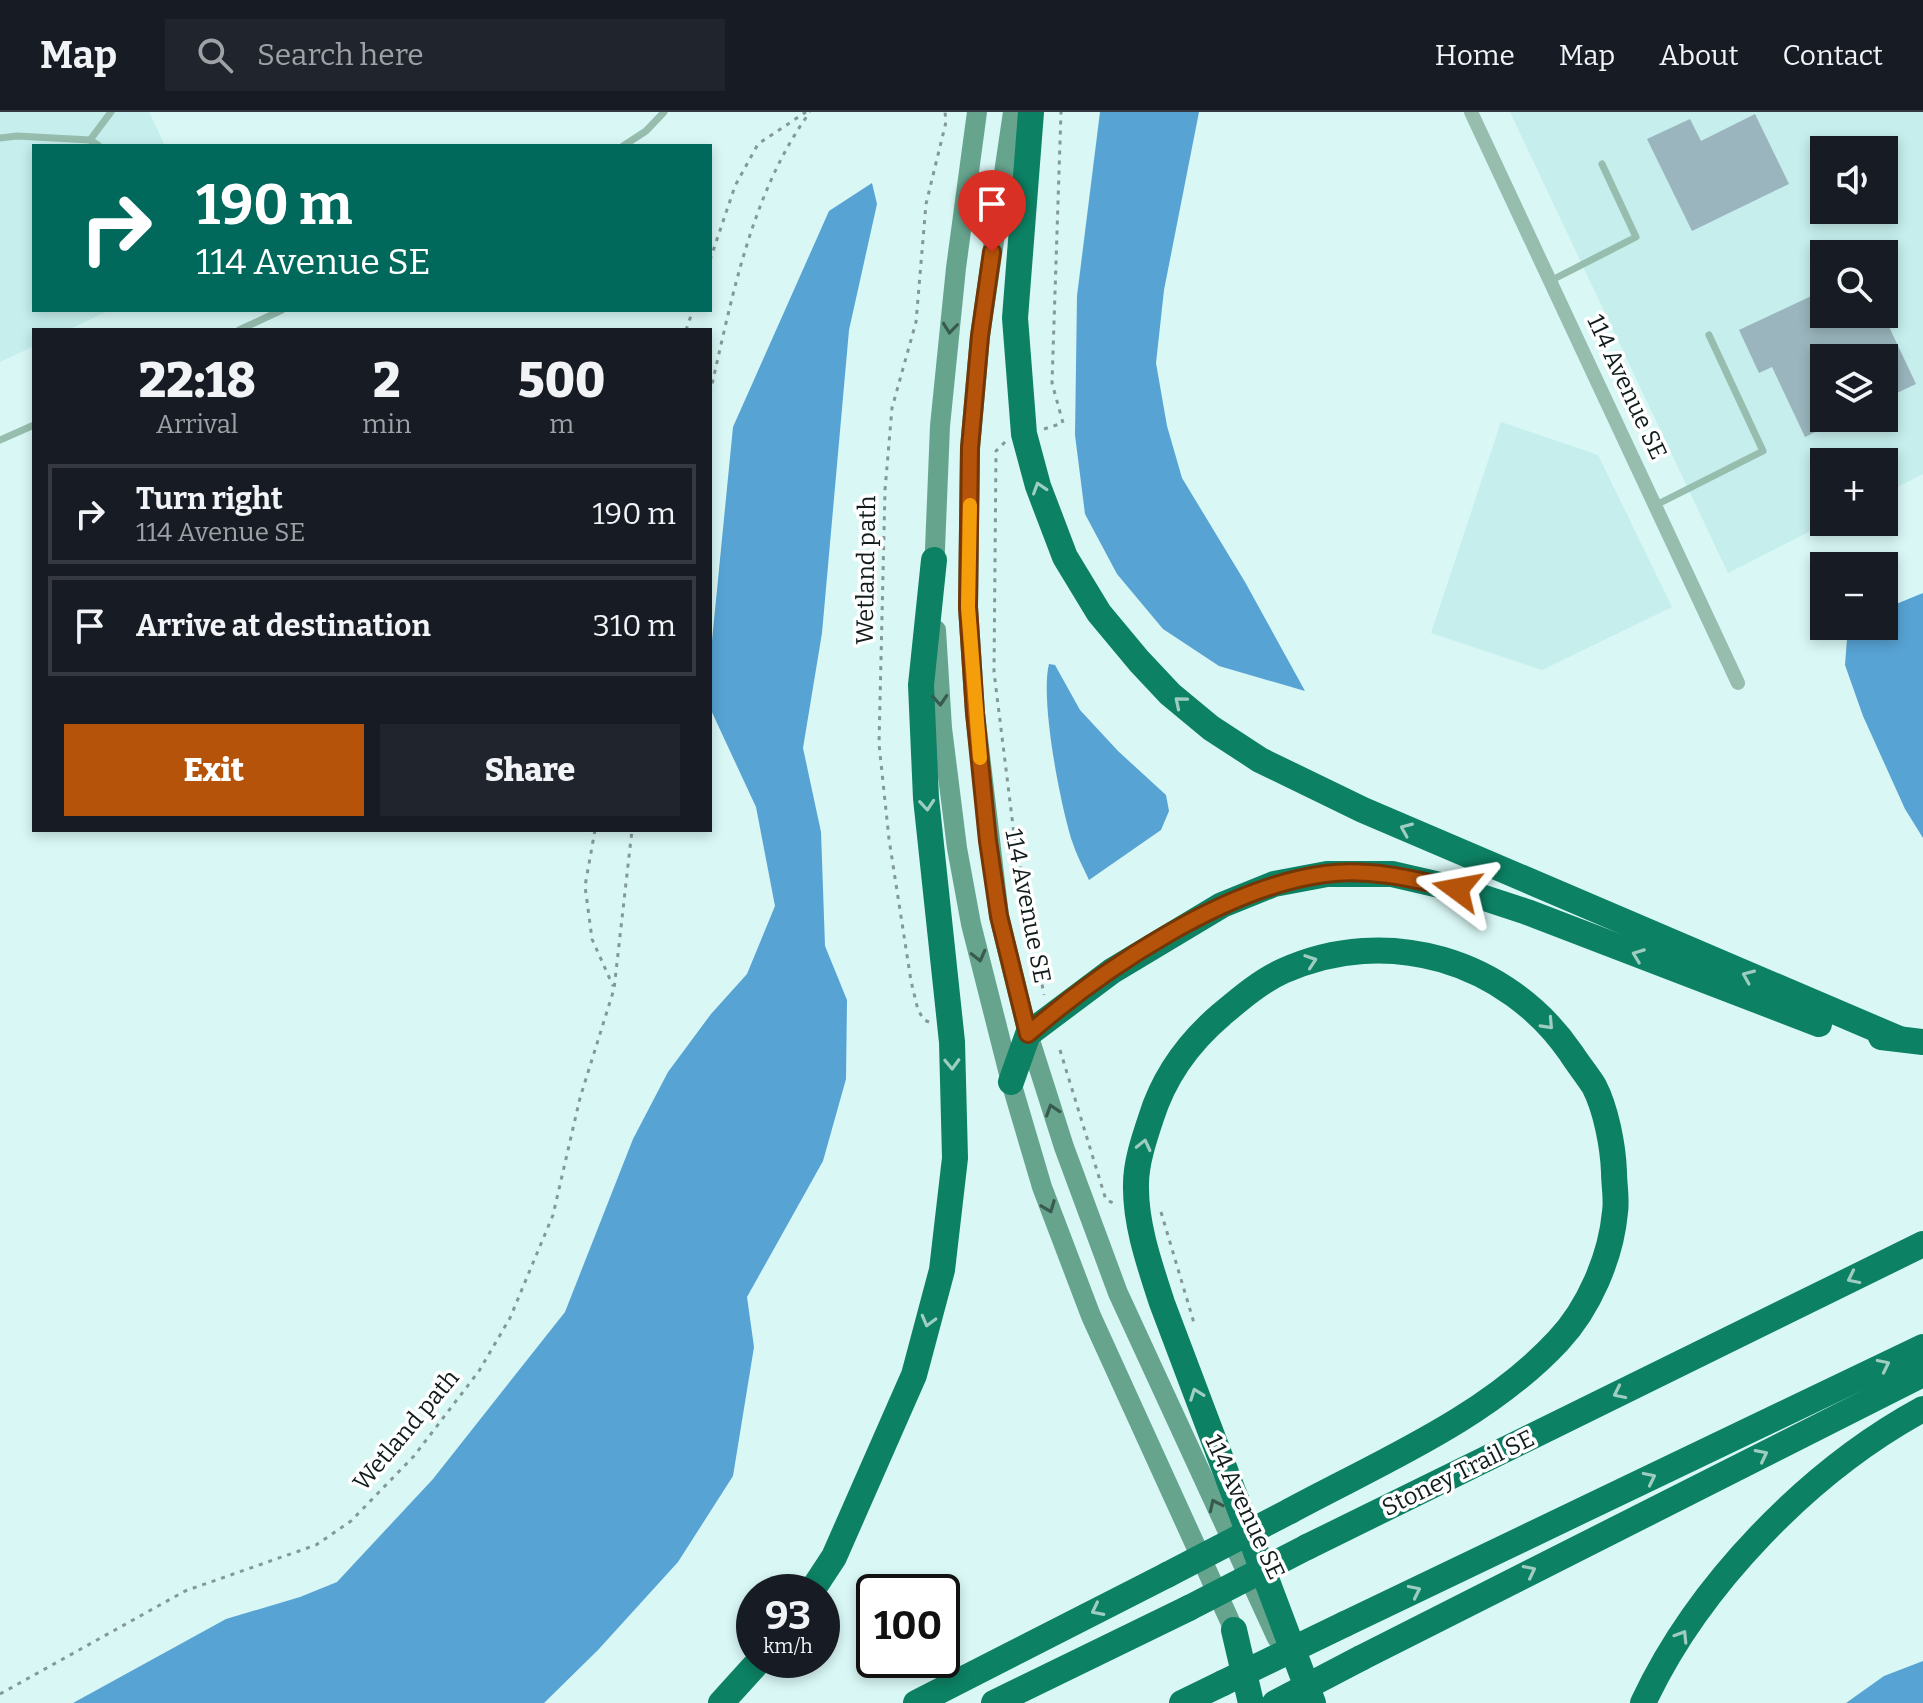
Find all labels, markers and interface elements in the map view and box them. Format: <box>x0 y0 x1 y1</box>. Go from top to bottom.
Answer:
search box <box>165 19 725 91</box>
text: Map <box>40 32 117 78</box>
icon: search <box>193 33 237 77</box>
text: Search here <box>257 37 424 73</box>
text: Home <box>1435 39 1515 72</box>
text: Map <box>1559 39 1615 72</box>
text: About <box>1659 39 1739 72</box>
text: Contact <box>1783 39 1883 72</box>
map controls <box>1810 136 1898 640</box>
button: sound <box>1810 136 1898 224</box>
pin <box>958 170 1026 252</box>
text: 190 m <box>196 172 352 239</box>
icon: right <box>64 176 168 280</box>
icon: arrive <box>970 182 1014 226</box>
text: 114 Avenue SE <box>196 240 431 284</box>
button: search <box>1810 240 1898 328</box>
street label: 114 Avenue SE <box>1581 310 1673 464</box>
one-way arrow <box>942 322 959 335</box>
button: layers <box>1810 344 1898 432</box>
text: 22:18 <box>139 352 256 410</box>
text: 2 <box>373 352 401 410</box>
text: 500 <box>518 352 605 410</box>
text: Arrival <box>156 409 238 440</box>
text: min <box>362 409 411 440</box>
text: m <box>549 409 574 440</box>
button: + <box>1810 448 1898 536</box>
text: Turn right <box>136 481 283 517</box>
one-way arrow <box>1032 482 1048 495</box>
icon: right <box>68 492 112 536</box>
street label: Wetland path <box>851 495 881 645</box>
text: 190 m <box>592 496 676 532</box>
text: 114 Avenue SE <box>136 517 306 548</box>
button: − <box>1810 552 1898 640</box>
icon: arrive <box>68 604 112 648</box>
text: Arrive at destination <box>136 608 431 644</box>
text: 310 m <box>593 608 676 644</box>
one-way arrow <box>931 693 948 706</box>
one-way arrow <box>1175 697 1190 712</box>
button: Exit <box>64 724 364 816</box>
button: Share <box>380 724 680 816</box>
one-way arrow <box>918 799 935 812</box>
one-way arrow <box>1400 823 1414 839</box>
street label: 114 Avenue SE <box>999 827 1057 985</box>
position arrow <box>1415 847 1499 931</box>
one-way arrow <box>1632 948 1646 965</box>
one-way arrow <box>970 949 987 963</box>
one-way arrow <box>1303 955 1317 971</box>
one-way arrow <box>1741 970 1756 986</box>
one-way arrow <box>1538 1015 1553 1029</box>
one-way arrow <box>944 1058 961 1071</box>
one-way arrow <box>1046 1104 1062 1118</box>
one-way arrow <box>1135 1138 1152 1152</box>
one-way arrow <box>1039 1199 1056 1213</box>
one-way arrow <box>1846 1268 1861 1284</box>
one-way arrow <box>921 1314 938 1328</box>
one-way arrow <box>1876 1360 1891 1375</box>
street label: Wetland path <box>347 1364 465 1496</box>
one-way arrow <box>1613 1383 1628 1399</box>
one-way arrow <box>1189 1388 1206 1402</box>
street label: Stoney Trail SE <box>1377 1424 1539 1522</box>
street label: 114 Avenue SE <box>1199 1430 1291 1584</box>
one-way arrow <box>1754 1449 1769 1464</box>
one-way arrow <box>1641 1472 1656 1488</box>
one-way arrow <box>1209 1499 1225 1514</box>
one-way arrow <box>1521 1565 1536 1581</box>
speed limit sign: 100 <box>856 1574 960 1678</box>
one-way arrow <box>1407 1585 1422 1601</box>
text: 93 <box>765 1592 811 1640</box>
one-way arrow <box>1091 1601 1106 1616</box>
one-way arrow <box>1672 1630 1687 1644</box>
text: km/h <box>763 1634 813 1658</box>

